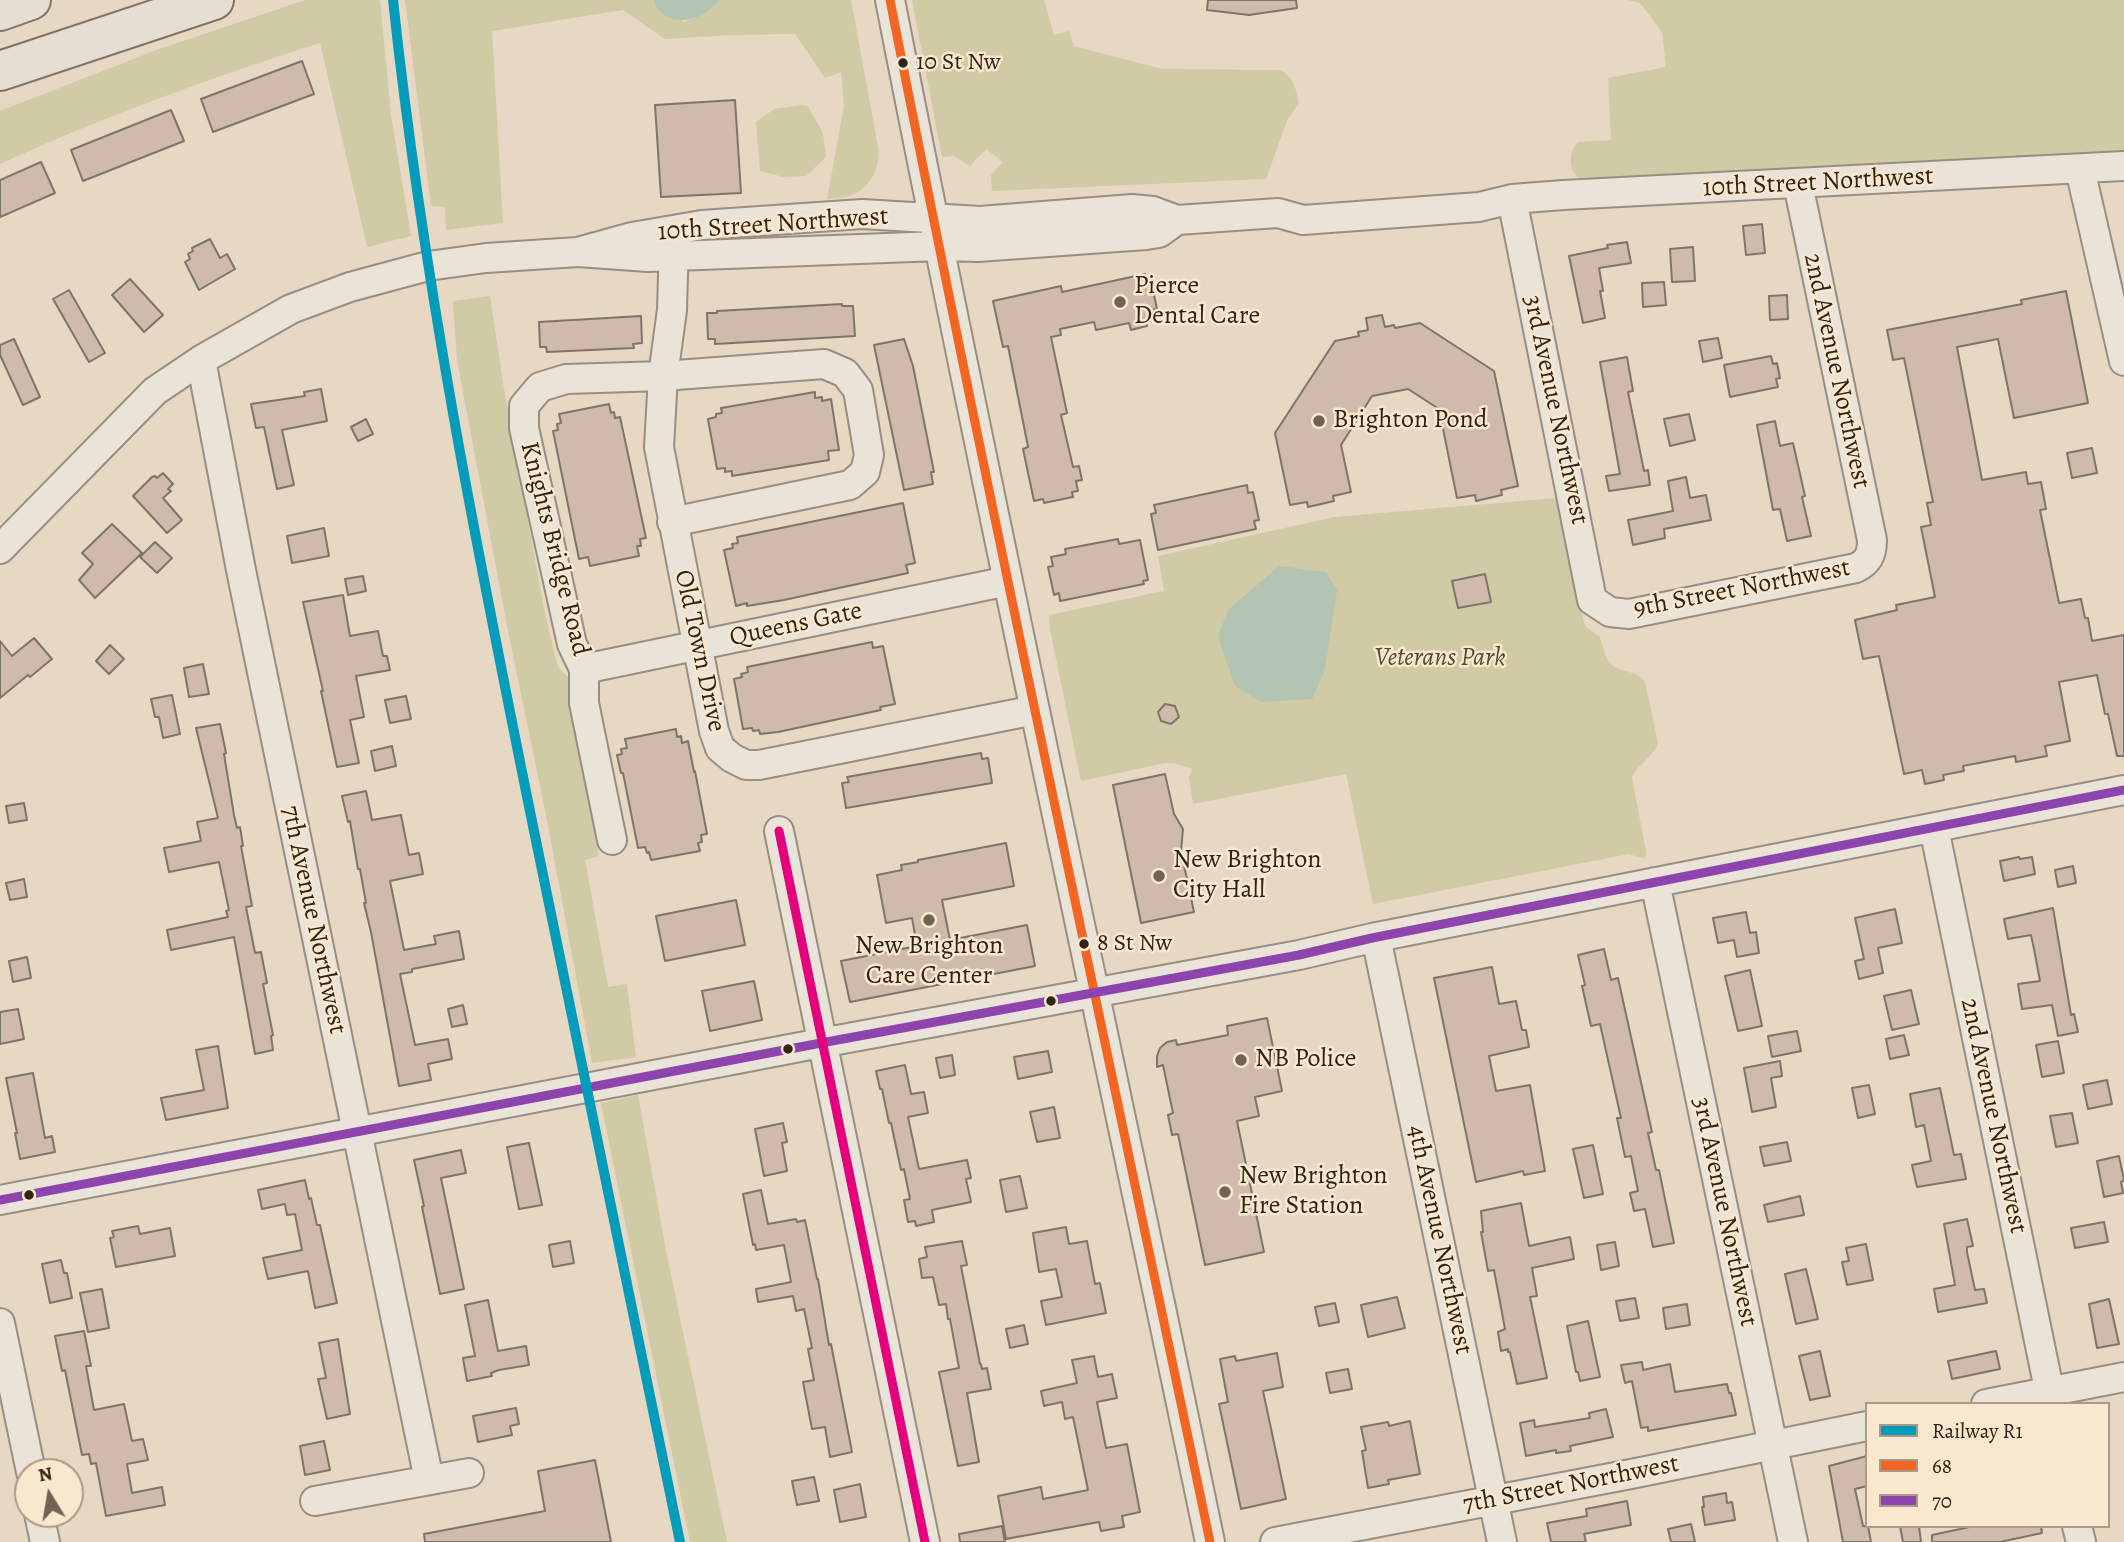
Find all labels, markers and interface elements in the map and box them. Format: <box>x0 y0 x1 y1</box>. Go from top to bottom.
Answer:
place label: 10 St Nw <box>916 49 1001 77</box>
marker: 10 St Nw <box>896 56 910 70</box>
street label: 10th Street Northwest <box>1702 161 1934 205</box>
street label: 10th Street Northwest <box>657 201 889 249</box>
street label: 2nd Avenue Northwest <box>1796 250 1876 492</box>
place label: Pierce Dental Care <box>1134 271 1260 332</box>
street label: 3rd Avenue Northwest <box>1515 292 1595 528</box>
marker: Pierce Dental Care <box>1112 294 1128 310</box>
place label: Brighton Pond <box>1333 405 1488 437</box>
marker: Brighton Pond <box>1311 413 1327 429</box>
street label: Knights Bridge Road <box>512 439 596 659</box>
street label: 9th Street Northwest <box>1631 553 1853 625</box>
street label: Old Town Drive <box>667 567 731 735</box>
street label: Queens Gate <box>727 596 865 654</box>
park label: Veterans Park <box>1375 643 1505 675</box>
street label: 7th Avenue Northwest <box>274 803 352 1037</box>
place label: New Brighton City Hall <box>1173 845 1322 906</box>
marker: New Brighton City Hall <box>1151 868 1167 884</box>
marker: New Brighton Care Center <box>921 912 937 928</box>
place label: 8 St Nw <box>1097 930 1172 958</box>
place label: New Brighton Care Center <box>855 931 1003 992</box>
marker: 8 St Nw <box>1077 937 1091 951</box>
unlabelled marker <box>1044 994 1058 1008</box>
street label: 2nd Avenue Northwest <box>1953 995 2033 1237</box>
unlabelled marker <box>781 1042 795 1056</box>
place label: NB Police <box>1255 1044 1356 1076</box>
marker: NB Police <box>1233 1052 1249 1068</box>
street label: 3rd Avenue Northwest <box>1684 1094 1764 1330</box>
street label: 4th Avenue Northwest <box>1399 1123 1479 1357</box>
place label: New Brighton Fire Station <box>1239 1161 1388 1222</box>
marker: New Brighton Fire Station <box>1217 1184 1233 1200</box>
unlabelled marker <box>22 1188 36 1202</box>
legend <box>1865 1402 2110 1528</box>
text: Railway R1 <box>1932 1417 2023 1445</box>
street label: 7th Street Northwest <box>1460 1449 1682 1521</box>
text: 68 <box>1932 1452 1952 1480</box>
north arrow <box>14 1458 84 1528</box>
text: N <box>36 1460 55 1488</box>
text: 70 <box>1932 1487 1952 1515</box>

